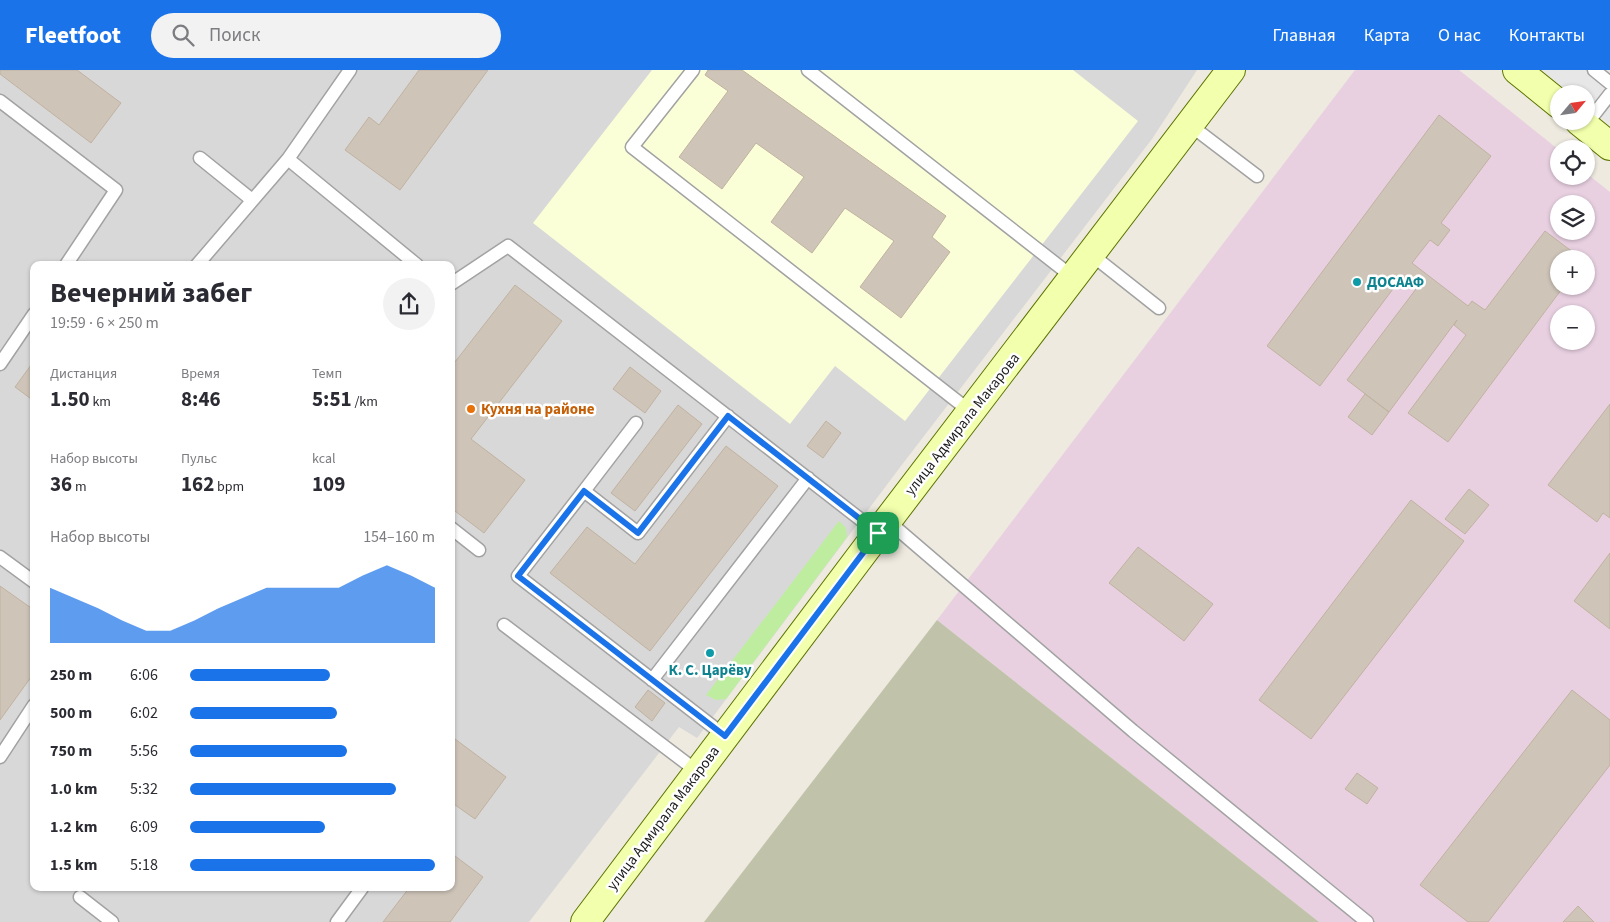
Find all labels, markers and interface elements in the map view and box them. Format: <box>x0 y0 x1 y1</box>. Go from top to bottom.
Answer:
search box <box>151 13 501 58</box>
text: Fleetfoot <box>25 18 121 53</box>
icon: search <box>169 21 197 49</box>
text: Поиск <box>209 22 260 49</box>
text: Главная <box>1273 23 1336 48</box>
text: Карта <box>1364 23 1410 48</box>
text: О нас <box>1438 23 1481 48</box>
text: Контакты <box>1509 23 1585 48</box>
north arrow <box>1550 85 1595 130</box>
map controls <box>1550 85 1595 350</box>
button: locate <box>1550 140 1595 185</box>
button: layers <box>1550 195 1595 240</box>
button: + <box>1550 250 1595 295</box>
place label: ДОСААФ <box>1367 272 1424 293</box>
text: Вечерний забег <box>50 273 252 313</box>
marker: ДОСААФ <box>1351 276 1363 288</box>
button: share <box>383 278 435 330</box>
button: − <box>1550 305 1595 350</box>
text: 19:59 · 6 × 250 m <box>50 312 159 334</box>
street label: улица Адмирала Макарова <box>900 349 1025 500</box>
text: Дистанция <box>50 364 117 384</box>
text: Время <box>181 364 220 384</box>
text: Темп <box>312 364 342 384</box>
text: 1.50 <box>50 384 90 414</box>
text: 8:46 <box>181 384 221 414</box>
text: 5:51 <box>312 384 352 414</box>
text: km <box>90 392 111 412</box>
text: /km <box>352 392 378 412</box>
place label: Кухня на районе <box>481 399 595 420</box>
marker: Кухня на районе <box>465 403 477 415</box>
text: Набор высоты <box>50 449 138 469</box>
text: Пульс <box>181 449 217 469</box>
text: kcal <box>312 449 336 469</box>
text: 36 <box>50 469 72 499</box>
text: 162 <box>181 469 214 499</box>
text: 109 <box>312 469 345 499</box>
text: m <box>72 477 87 497</box>
text: bpm <box>214 477 244 497</box>
pin <box>857 512 899 554</box>
icon: arrive <box>864 519 892 547</box>
text: Набор высоты <box>50 526 150 548</box>
text: 154–160 m <box>363 526 435 548</box>
marker: К. С. Царёву <box>704 647 716 659</box>
place label: К. С. Царёву <box>668 660 752 681</box>
text: 250 m <box>50 664 92 686</box>
text: 6:06 <box>130 664 158 686</box>
text: 500 m <box>50 702 92 724</box>
text: 6:02 <box>130 702 158 724</box>
text: 750 m <box>50 740 92 762</box>
text: 5:56 <box>130 740 158 762</box>
street label: улица Адмирала Макарова <box>602 742 725 895</box>
text: 1.0 km <box>50 778 97 800</box>
text: 5:32 <box>130 778 158 800</box>
text: 1.2 km <box>50 816 97 838</box>
text: 6:09 <box>130 816 158 838</box>
text: 1.5 km <box>50 854 97 876</box>
text: 5:18 <box>130 854 158 876</box>

